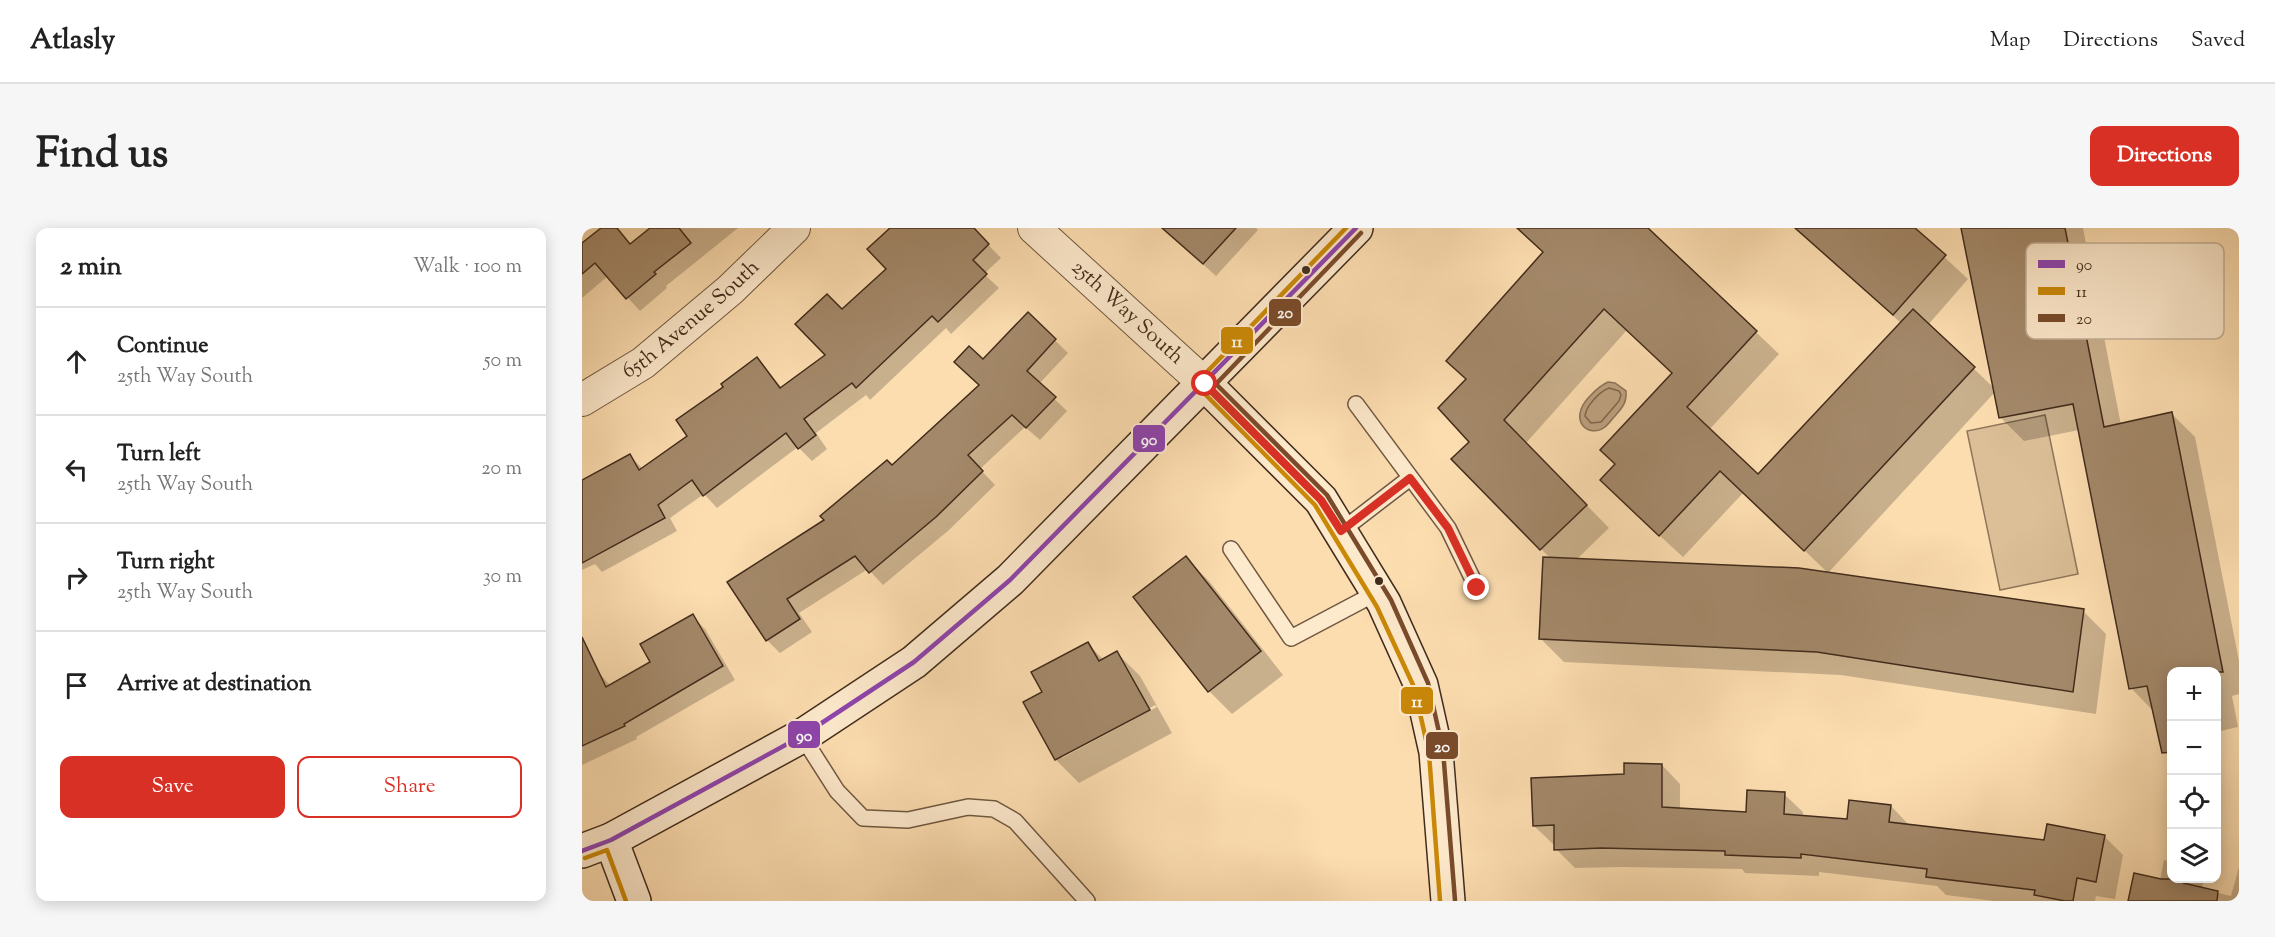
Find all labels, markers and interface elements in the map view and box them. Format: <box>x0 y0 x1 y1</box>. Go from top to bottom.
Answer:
text: Atlasly <box>30 21 115 61</box>
text: Map <box>1990 26 2030 56</box>
text: Directions <box>2063 26 2158 56</box>
text: Saved <box>2191 26 2245 56</box>
text: Find us <box>36 126 168 186</box>
button: Directions <box>2090 126 2239 186</box>
legend <box>2026 243 2224 339</box>
text: 2 min <box>60 249 122 286</box>
text: Walk · 100 m <box>413 253 522 282</box>
street label: 65th Avenue South <box>617 253 767 387</box>
street label: 25th Way South <box>1064 254 1190 372</box>
text: 90 <box>2076 255 2092 278</box>
unlabelled marker <box>1300 264 1312 276</box>
text: 11 <box>2076 282 2087 305</box>
line badge: 20 <box>1268 298 1302 327</box>
text: 20 <box>1277 303 1294 326</box>
text: 20 <box>2076 309 2092 332</box>
line badge: 11 <box>1220 326 1254 355</box>
text: Continue <box>117 331 208 363</box>
text: 11 <box>1232 332 1243 355</box>
icon: ahead <box>60 345 93 378</box>
text: 50 m <box>484 347 522 376</box>
text: 25th Way South <box>117 363 253 392</box>
route start <box>1191 370 1217 396</box>
line badge: 90 <box>1132 424 1166 453</box>
text: 90 <box>1141 430 1158 453</box>
text: Turn left <box>117 439 200 471</box>
icon: left <box>60 453 93 486</box>
text: 20 m <box>481 455 522 484</box>
text: 25th Way South <box>117 471 253 500</box>
text: Turn right <box>117 547 214 579</box>
icon: right <box>60 561 93 594</box>
text: 30 m <box>483 563 522 592</box>
route end <box>1463 574 1489 600</box>
unlabelled marker <box>1373 575 1385 587</box>
text: 25th Way South <box>117 579 253 608</box>
map controls <box>2167 667 2221 883</box>
button: + <box>2167 667 2221 721</box>
icon: arrive <box>60 669 93 702</box>
text: Arrive at destination <box>117 669 312 701</box>
line badge: 11 <box>1400 686 1434 715</box>
text: 11 <box>1412 692 1423 715</box>
line badge: 90 <box>787 720 821 749</box>
button: − <box>2167 721 2221 775</box>
text: 90 <box>796 726 813 749</box>
line badge: 20 <box>1425 731 1459 760</box>
text: 20 <box>1434 737 1451 760</box>
button: Save <box>60 756 285 818</box>
button: Share <box>297 756 522 818</box>
button: locate <box>2167 775 2221 829</box>
button: layers <box>2167 829 2221 883</box>

